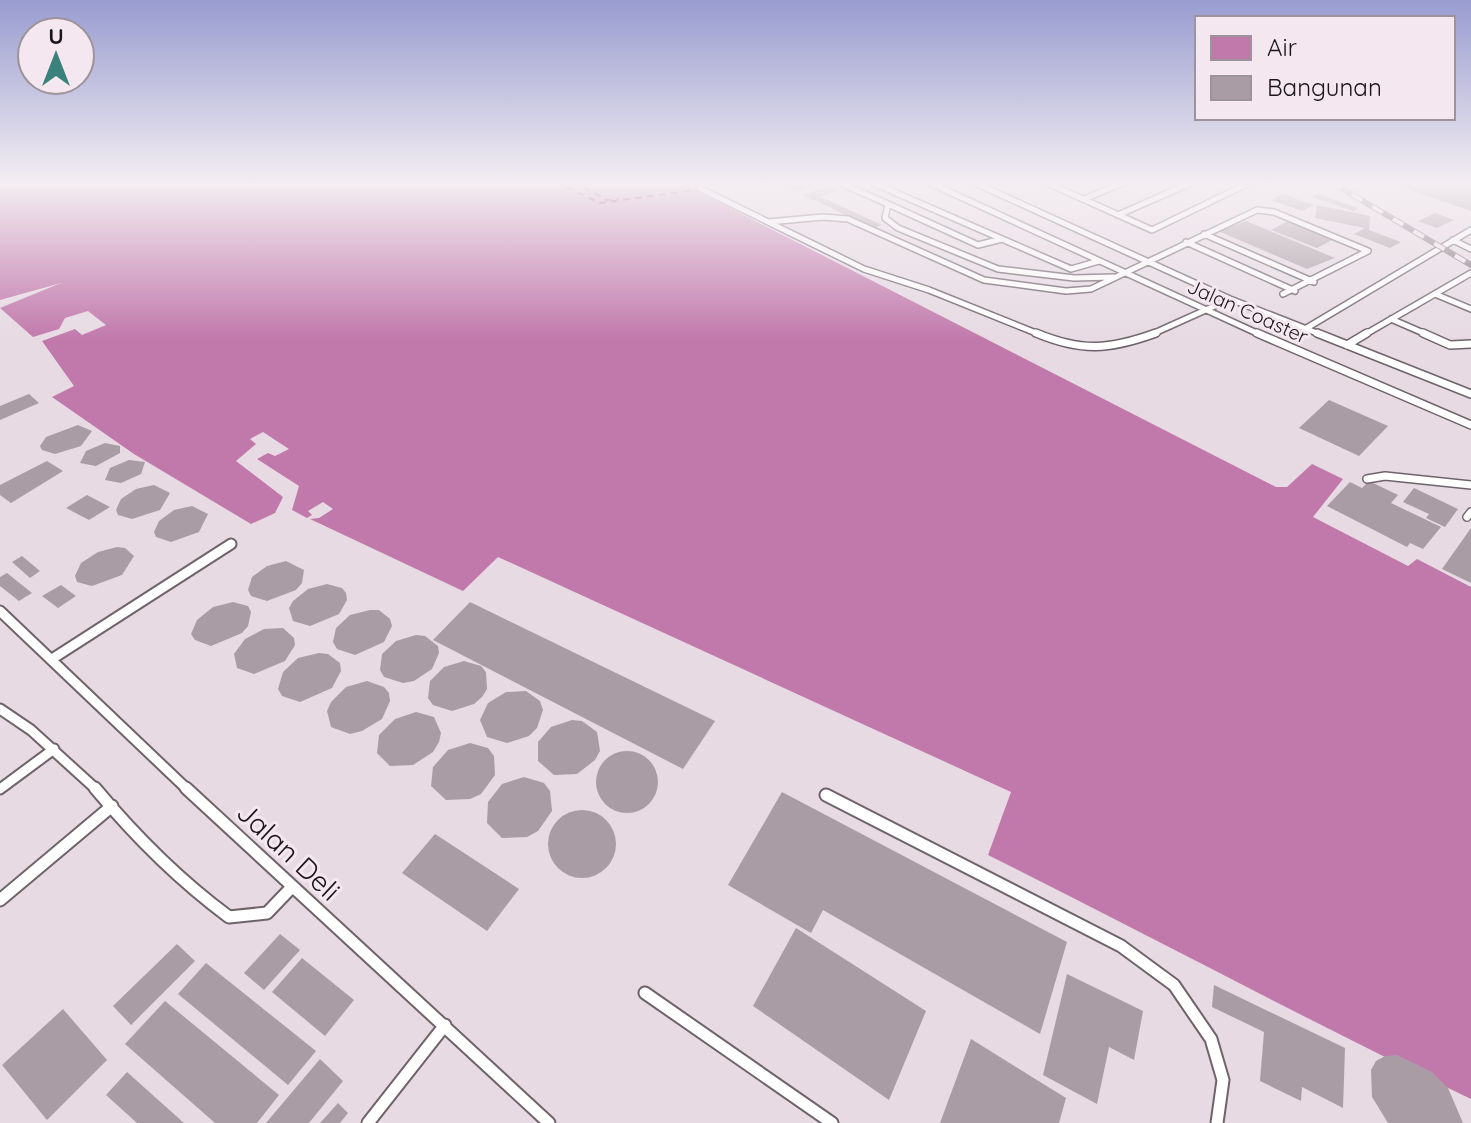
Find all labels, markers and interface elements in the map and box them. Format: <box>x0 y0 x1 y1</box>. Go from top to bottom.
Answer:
north arrow <box>16 16 96 96</box>
legend <box>1195 16 1455 120</box>
text: U <box>48 22 64 50</box>
text: Air <box>1267 32 1297 62</box>
text: Bangunan <box>1267 72 1382 102</box>
street label: Jalan Coaster <box>1184 273 1313 349</box>
street label: Jalan Deli <box>230 794 348 908</box>

